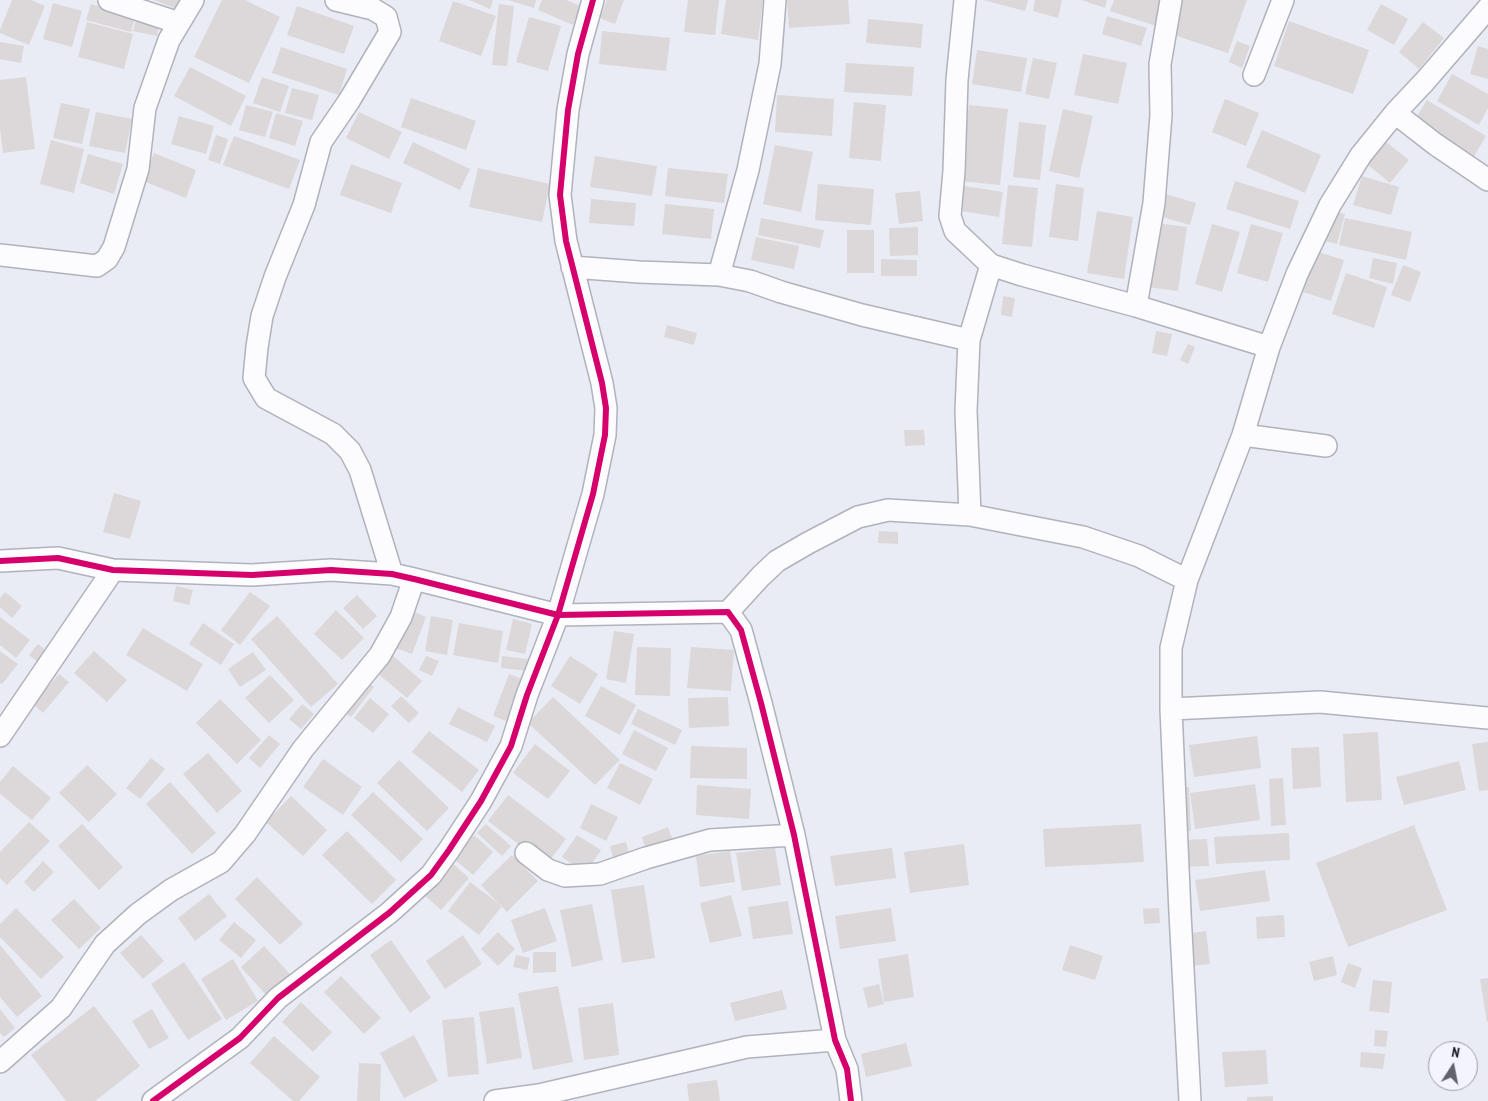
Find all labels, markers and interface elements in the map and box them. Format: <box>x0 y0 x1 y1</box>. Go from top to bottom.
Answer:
north arrow <box>1428 1041 1478 1091</box>
text: N <box>1450 1043 1461 1062</box>

